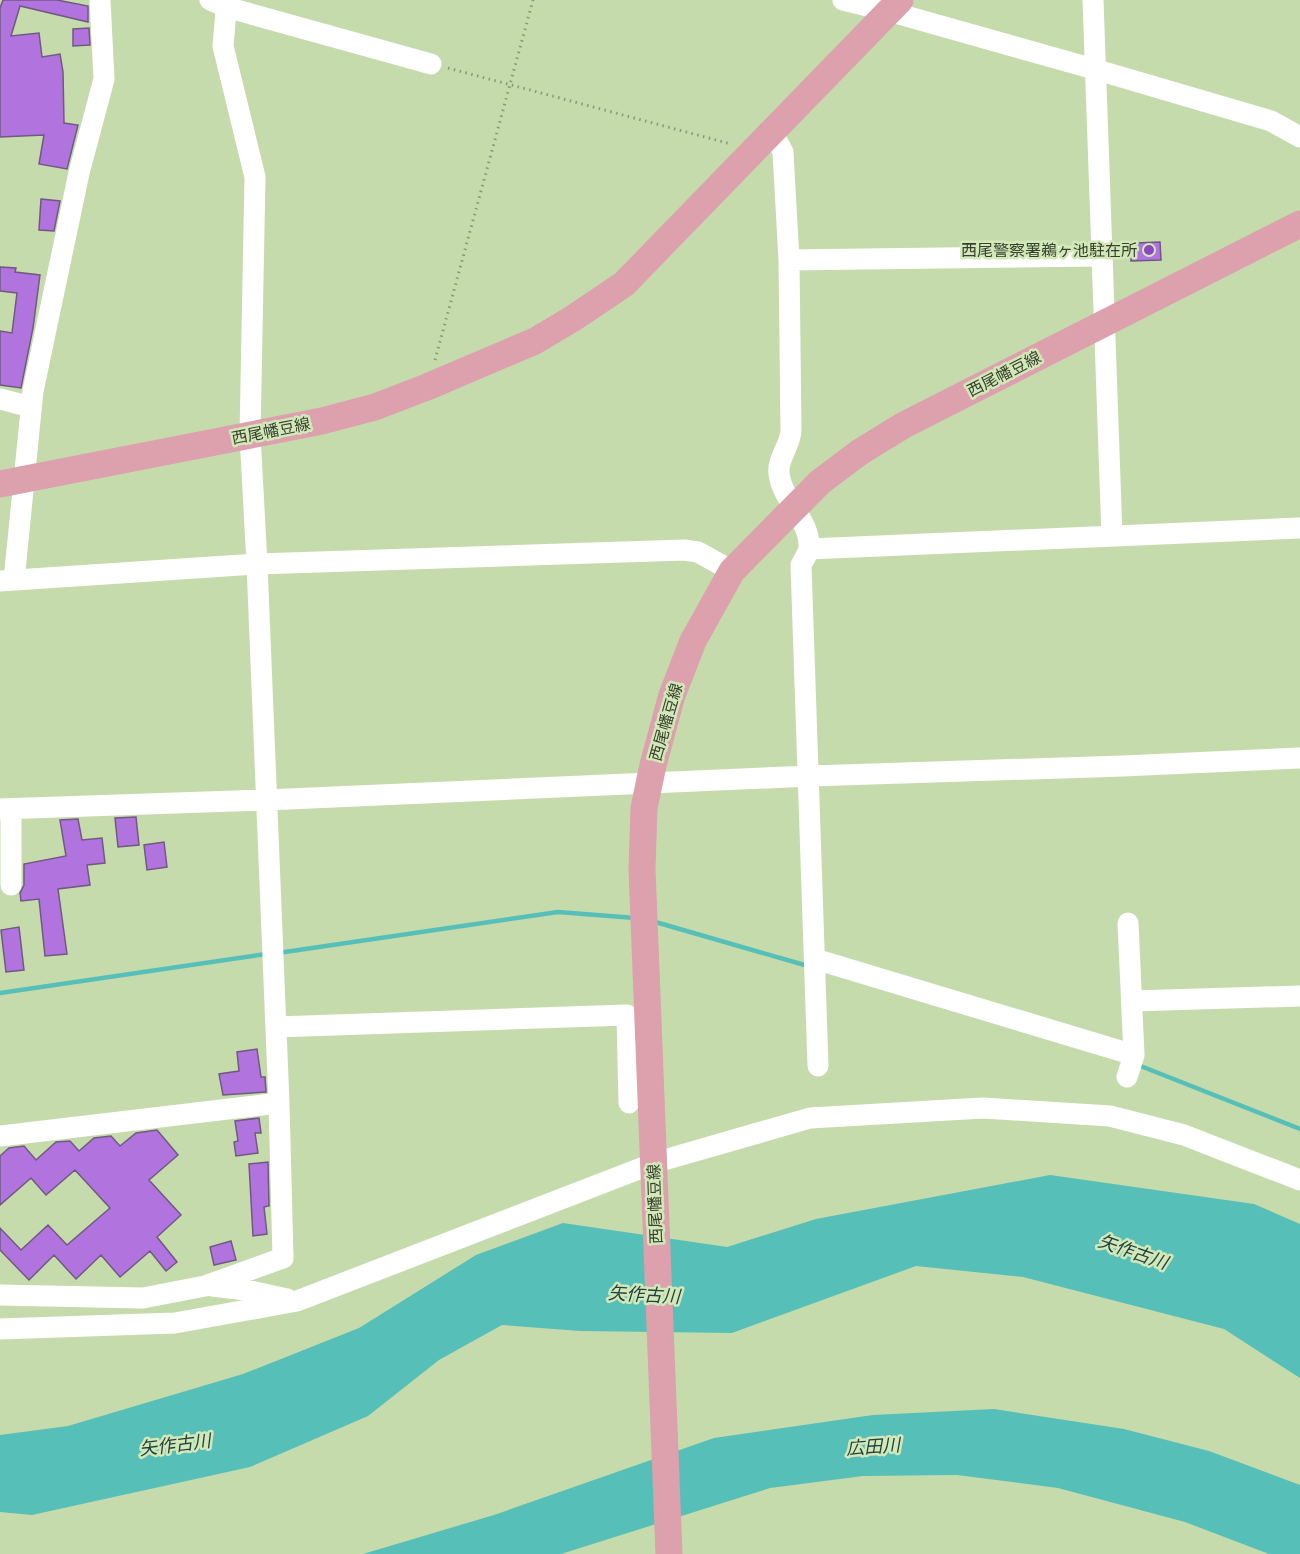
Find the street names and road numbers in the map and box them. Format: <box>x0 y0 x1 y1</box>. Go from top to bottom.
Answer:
street label: 西尾幡豆線 <box>964 348 1044 400</box>
street label: 西尾幡豆線 <box>230 415 312 447</box>
street label: 西尾幡豆線 <box>647 681 685 763</box>
street label: 西尾幡豆線 <box>645 1164 665 1244</box>

